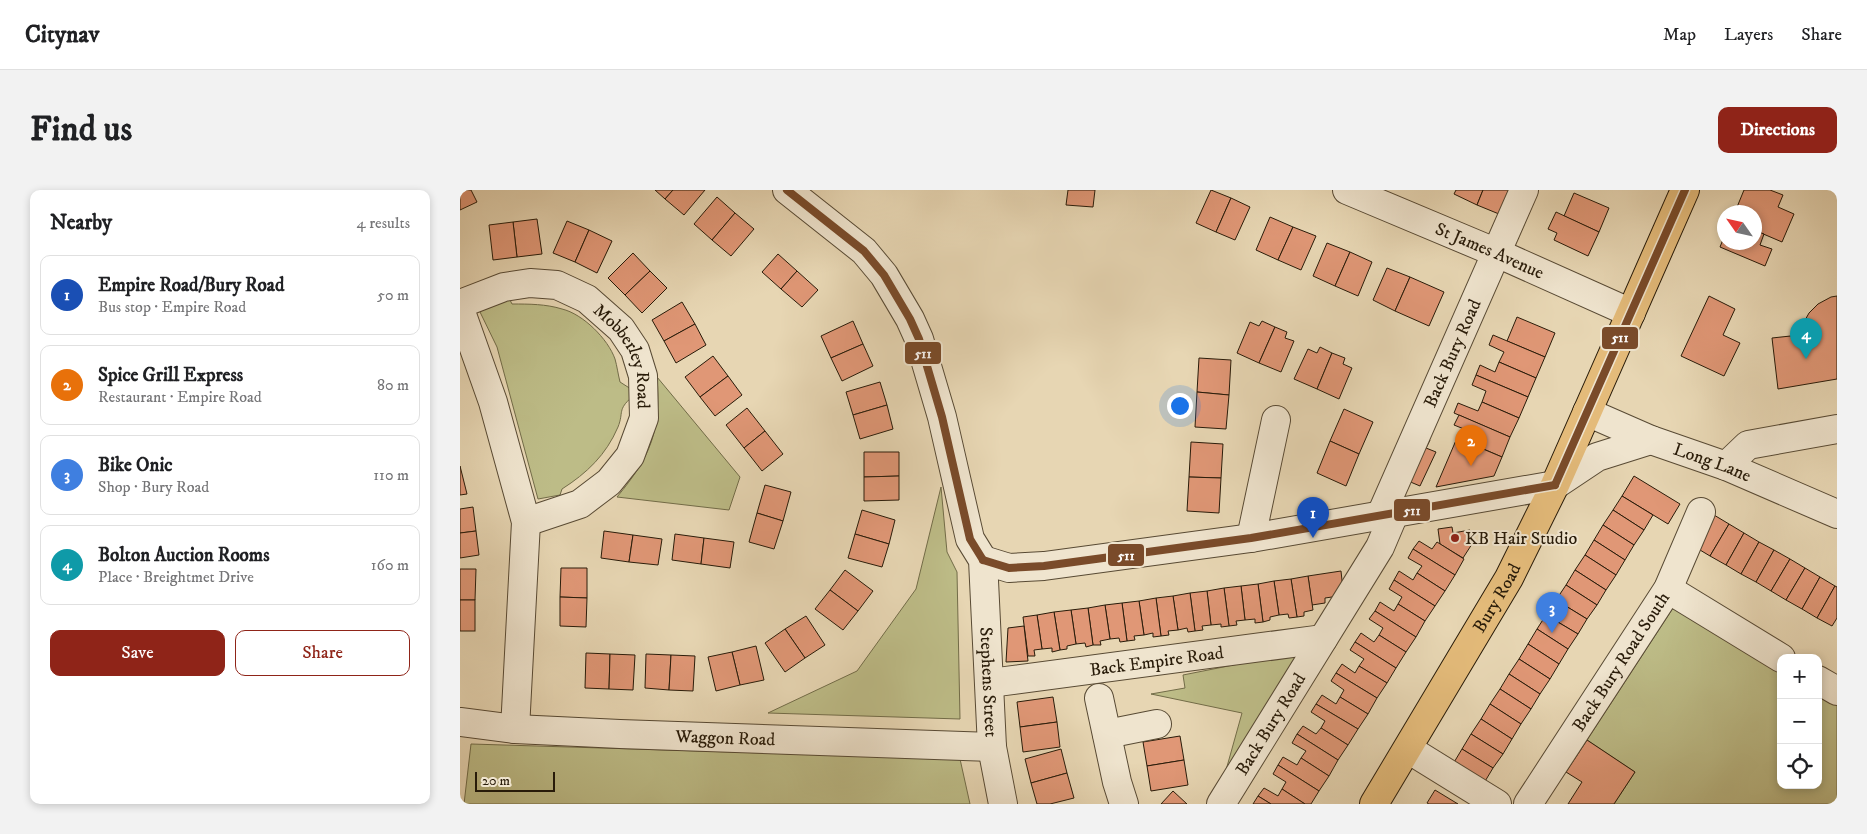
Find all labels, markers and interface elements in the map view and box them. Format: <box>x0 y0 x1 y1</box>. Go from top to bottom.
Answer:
text: Citynav <box>25 20 99 50</box>
text: Map <box>1663 24 1696 46</box>
text: Layers <box>1724 24 1773 46</box>
text: Share <box>1801 24 1842 46</box>
button: Directions <box>1718 107 1837 153</box>
text: Find us <box>30 108 132 152</box>
north arrow <box>1717 205 1762 250</box>
text: Nearby <box>50 210 112 236</box>
text: 4 results <box>357 213 410 233</box>
street label: St James Avenue <box>1432 218 1547 285</box>
text: Empire Road/Bury Road <box>98 274 284 297</box>
text: 1 <box>64 285 70 305</box>
text: 50 m <box>377 285 409 305</box>
street label: Back Bury Road <box>1420 296 1487 411</box>
text: Bus stop · Empire Road <box>98 297 246 317</box>
street label: Mobberley Road <box>588 300 654 409</box>
pin: 4 <box>1790 318 1822 359</box>
line badge: 511 <box>1601 326 1639 350</box>
text: 511 <box>1610 329 1629 347</box>
line badge: 511 <box>904 341 942 365</box>
text: 511 <box>913 345 932 363</box>
text: Spice Grill Express <box>98 364 243 387</box>
text: 2 <box>63 375 71 395</box>
text: 80 m <box>377 375 409 395</box>
text: Restaurant · Empire Road <box>98 387 262 407</box>
your location <box>1167 393 1193 419</box>
pin: 2 <box>1455 425 1487 466</box>
street label: Long Lane <box>1670 439 1754 487</box>
text: Bike Onic <box>98 454 173 477</box>
text: 3 <box>64 465 70 485</box>
text: 110 m <box>373 465 409 485</box>
text: Shop · Bury Road <box>98 477 209 497</box>
pin: 1 <box>1297 497 1329 538</box>
line badge: 511 <box>1393 498 1431 522</box>
text: 511 <box>1402 502 1421 520</box>
place label: KB Hair Studio <box>1465 528 1577 550</box>
marker: KB Hair Studio <box>1449 532 1461 544</box>
line badge: 511 <box>1107 543 1145 567</box>
text: Bolton Auction Rooms <box>98 544 269 567</box>
text: 511 <box>1116 547 1135 565</box>
text: 4 <box>62 555 72 575</box>
text: 160 m <box>371 555 409 575</box>
street label: Bury Road <box>1469 560 1526 637</box>
text: Place · Breightmet Drive <box>98 567 254 587</box>
street label: Back Bury Road South <box>1568 588 1675 736</box>
pin: 3 <box>1536 592 1568 633</box>
street label: Stephens Street <box>974 627 1002 738</box>
button: Save <box>50 630 225 676</box>
button: Share <box>235 630 410 676</box>
street label: Back Empire Road <box>1088 642 1225 682</box>
map controls <box>1777 654 1822 789</box>
button: + <box>1777 654 1822 699</box>
street label: Back Bury Road <box>1231 669 1311 780</box>
button: − <box>1777 699 1822 744</box>
street label: Waggon Road <box>674 726 776 751</box>
button: locate <box>1777 744 1822 789</box>
scale bar <box>475 769 555 792</box>
text: 20 m <box>482 772 510 790</box>

